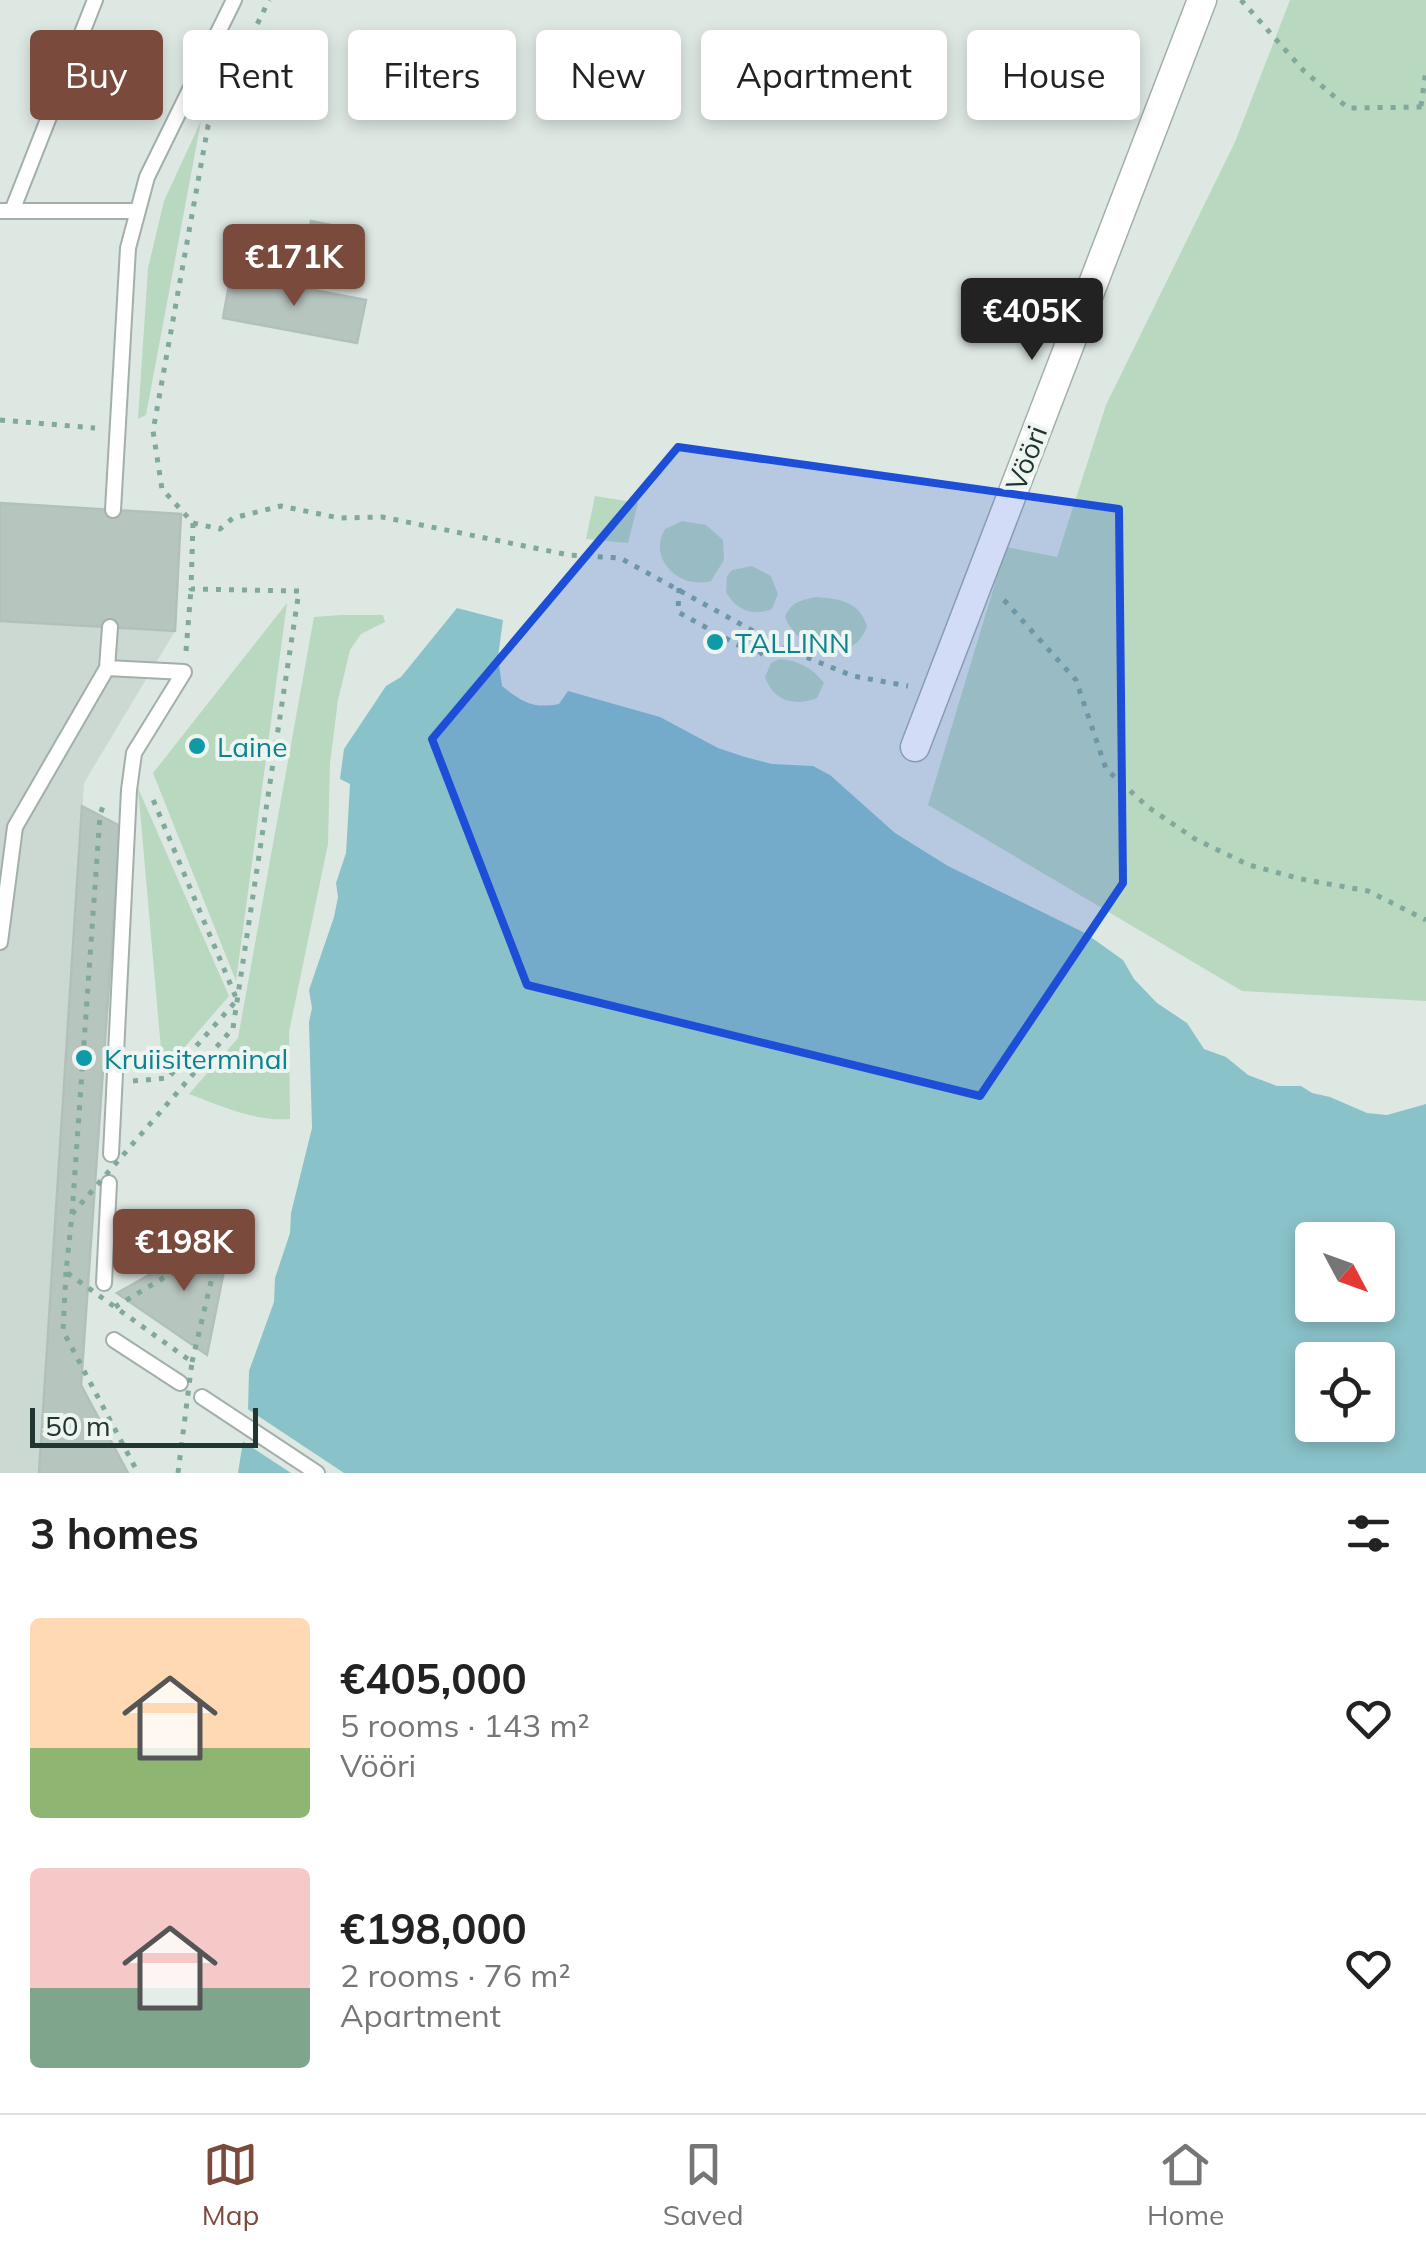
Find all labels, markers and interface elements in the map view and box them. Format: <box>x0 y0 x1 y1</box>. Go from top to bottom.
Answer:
chip: Buy <box>30 30 163 120</box>
chip: Rent <box>183 30 328 120</box>
chip: Filters <box>348 30 516 120</box>
chip: New <box>536 30 681 120</box>
chip: Apartment <box>701 30 947 120</box>
chip: House <box>967 30 1140 120</box>
pin: €171K <box>224 224 364 309</box>
text: €171K <box>245 236 343 276</box>
pin: €405K <box>962 278 1102 363</box>
text: €405K <box>983 290 1081 330</box>
street label: Vööri <box>998 421 1054 495</box>
place label: TALLINN <box>735 625 850 660</box>
marker: TALLINN <box>704 631 726 653</box>
place label: Laine <box>217 729 287 764</box>
marker: Laine <box>186 735 208 757</box>
place label: Kruiisiterminal <box>104 1041 288 1076</box>
marker: Kruiisiterminal <box>73 1047 95 1069</box>
pin: €198K <box>114 1209 254 1294</box>
text: €198K <box>135 1221 233 1261</box>
north arrow <box>1295 1222 1395 1322</box>
map controls <box>1295 1222 1395 1442</box>
button: locate <box>1295 1342 1395 1442</box>
scale bar <box>30 1403 258 1448</box>
text: 50 m <box>45 1408 111 1443</box>
icon: filters <box>1341 1506 1396 1561</box>
text: 3 homes <box>30 1507 199 1560</box>
text: €405,000 <box>340 1652 527 1705</box>
icon: home <box>110 1658 230 1778</box>
icon: heart <box>1341 1691 1396 1746</box>
text: 5 rooms · 143 m² <box>340 1705 590 1745</box>
text: Vööri <box>340 1745 416 1785</box>
text: €198,000 <box>340 1902 527 1955</box>
icon: home <box>110 1908 230 2028</box>
icon: heart <box>1341 1941 1396 1996</box>
text: 2 rooms · 76 m² <box>340 1955 571 1995</box>
text: Apartment <box>340 1995 501 2035</box>
tab: Map <box>202 2137 259 2232</box>
tab: Saved <box>663 2137 744 2232</box>
tab: Home <box>1147 2137 1224 2232</box>

